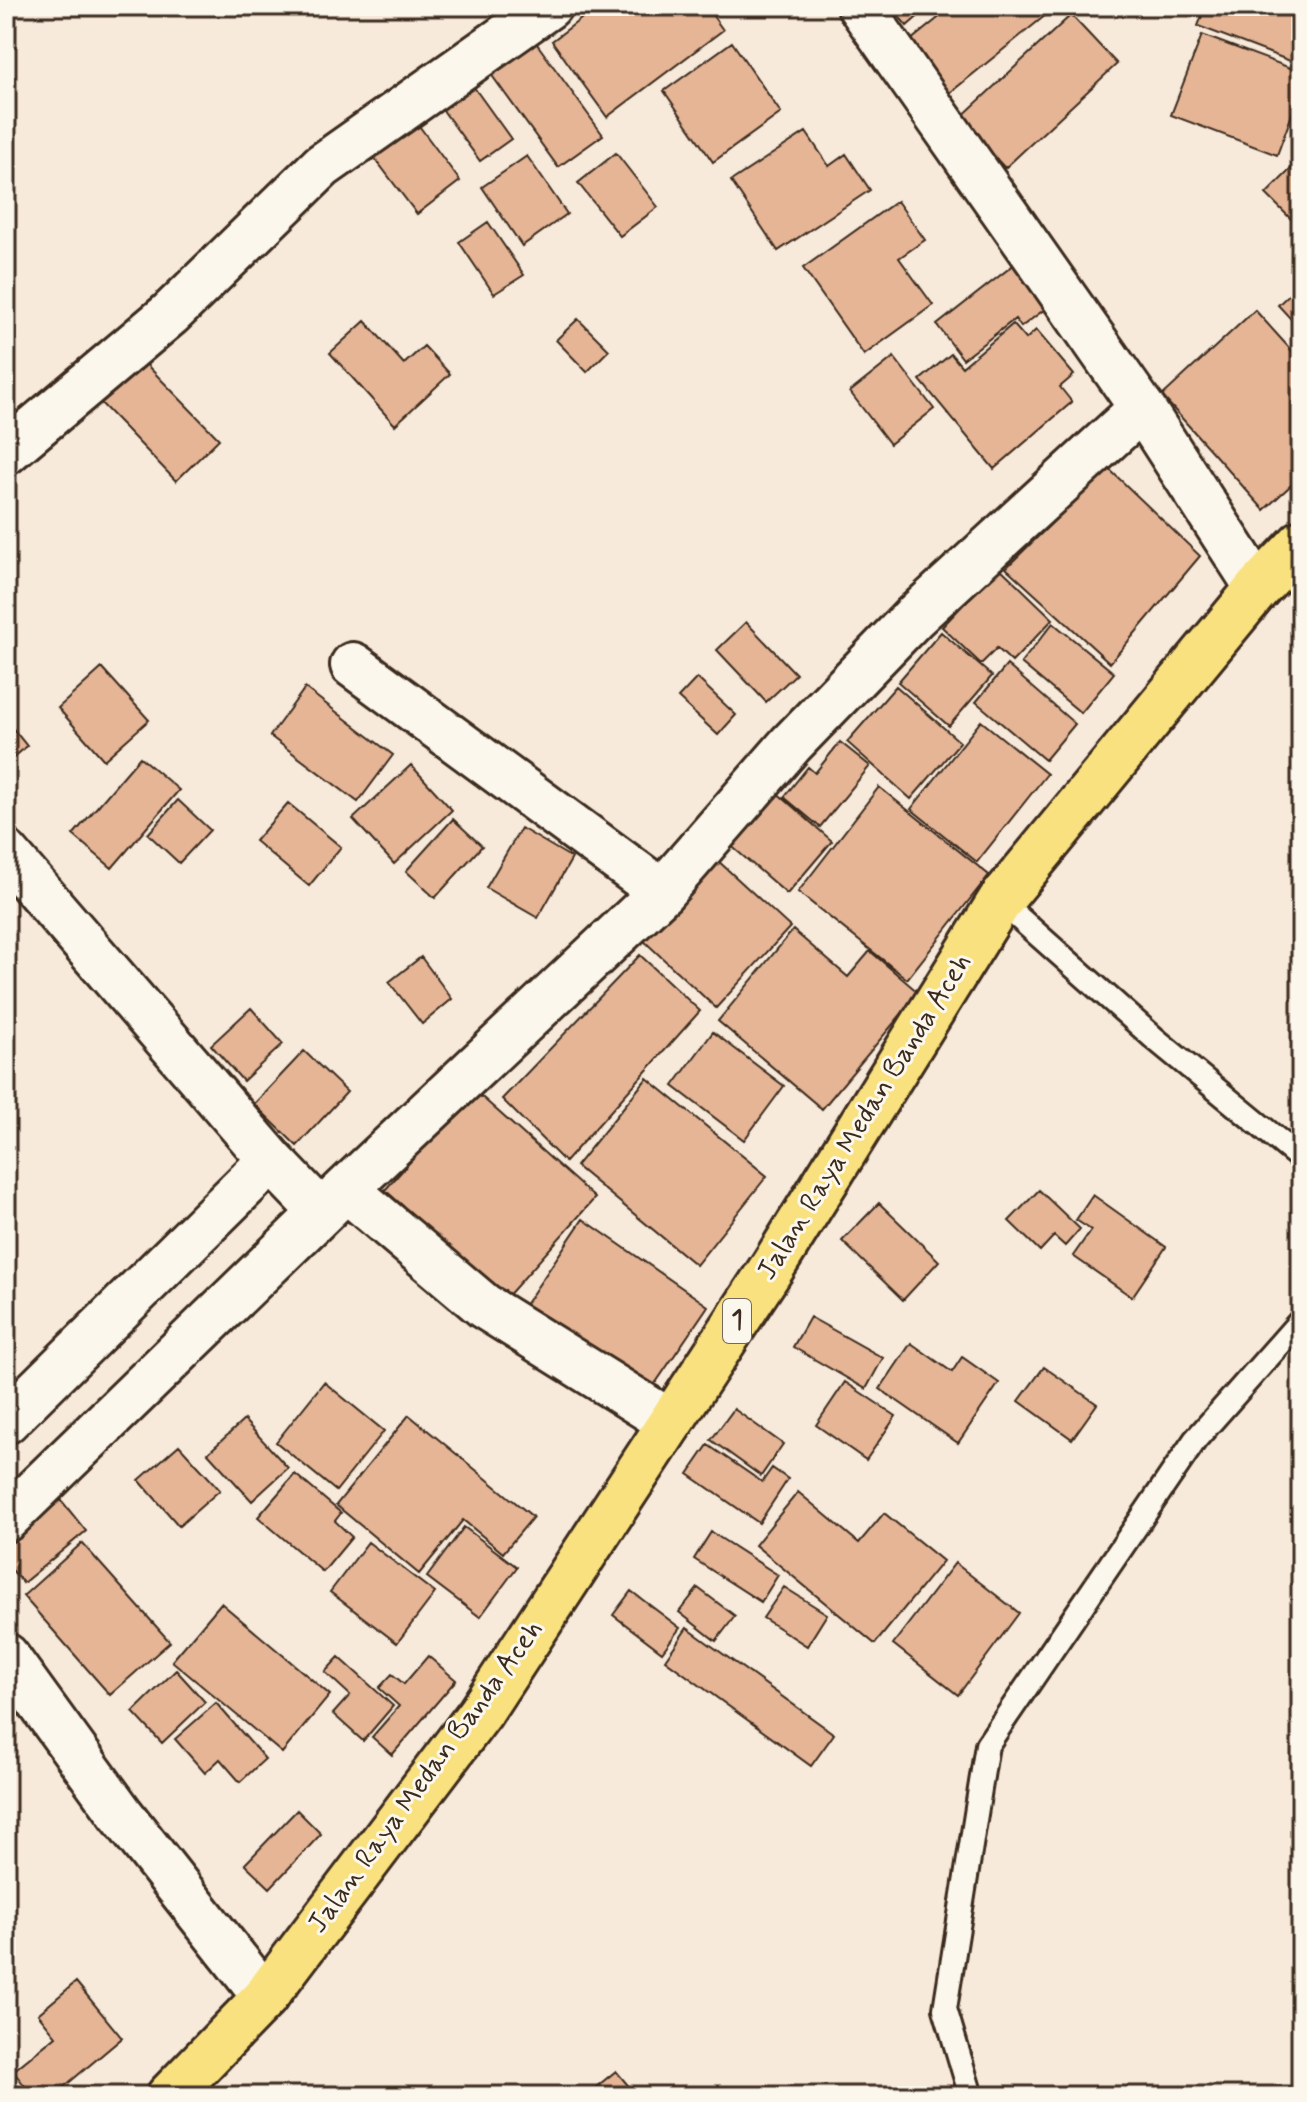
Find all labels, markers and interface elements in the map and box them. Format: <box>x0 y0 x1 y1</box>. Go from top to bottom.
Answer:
street label: Jalan Raya Medan Banda Aceh <box>749 947 981 1287</box>
road number: 1 <box>723 1299 751 1343</box>
street label: Jalan Raya Medan Banda Aceh <box>300 1613 552 1941</box>

